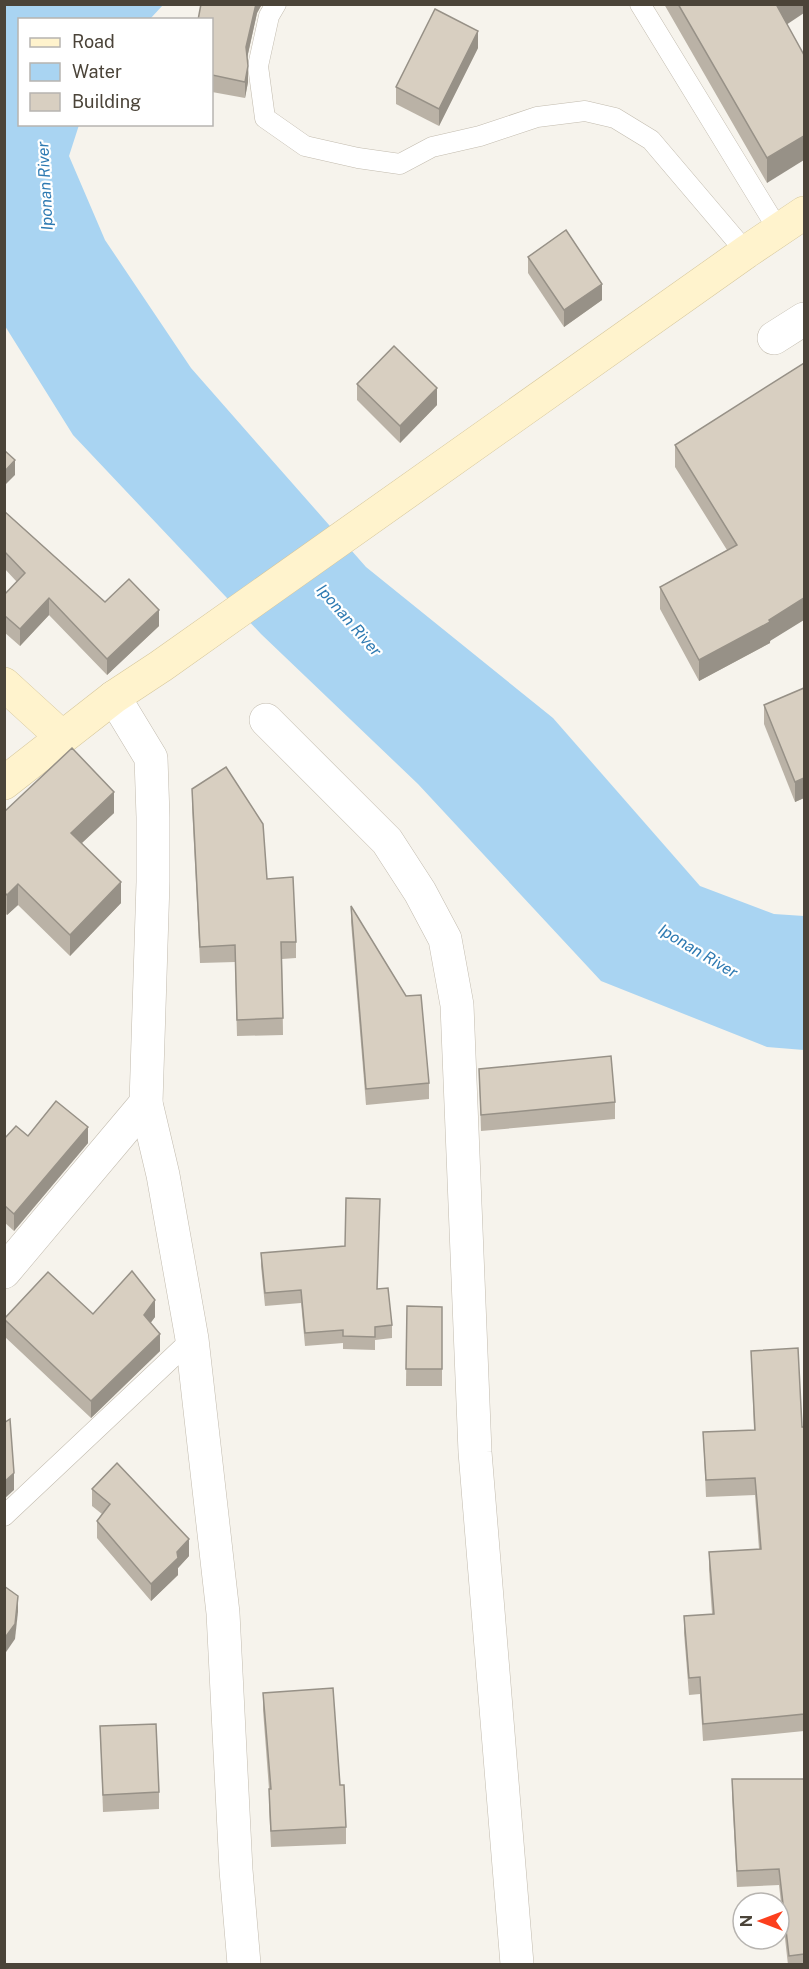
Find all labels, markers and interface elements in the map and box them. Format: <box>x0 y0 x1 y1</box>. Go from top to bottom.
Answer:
legend <box>18 18 213 126</box>
text: Road <box>72 31 115 52</box>
text: Water <box>72 61 122 82</box>
text: Building <box>72 91 141 112</box>
water label: Iponan River <box>33 140 57 231</box>
water label: Iponan River <box>313 580 386 661</box>
water label: Iponan River <box>655 920 742 983</box>
north arrow <box>731 1891 791 1951</box>
text: N <box>737 1915 756 1927</box>

